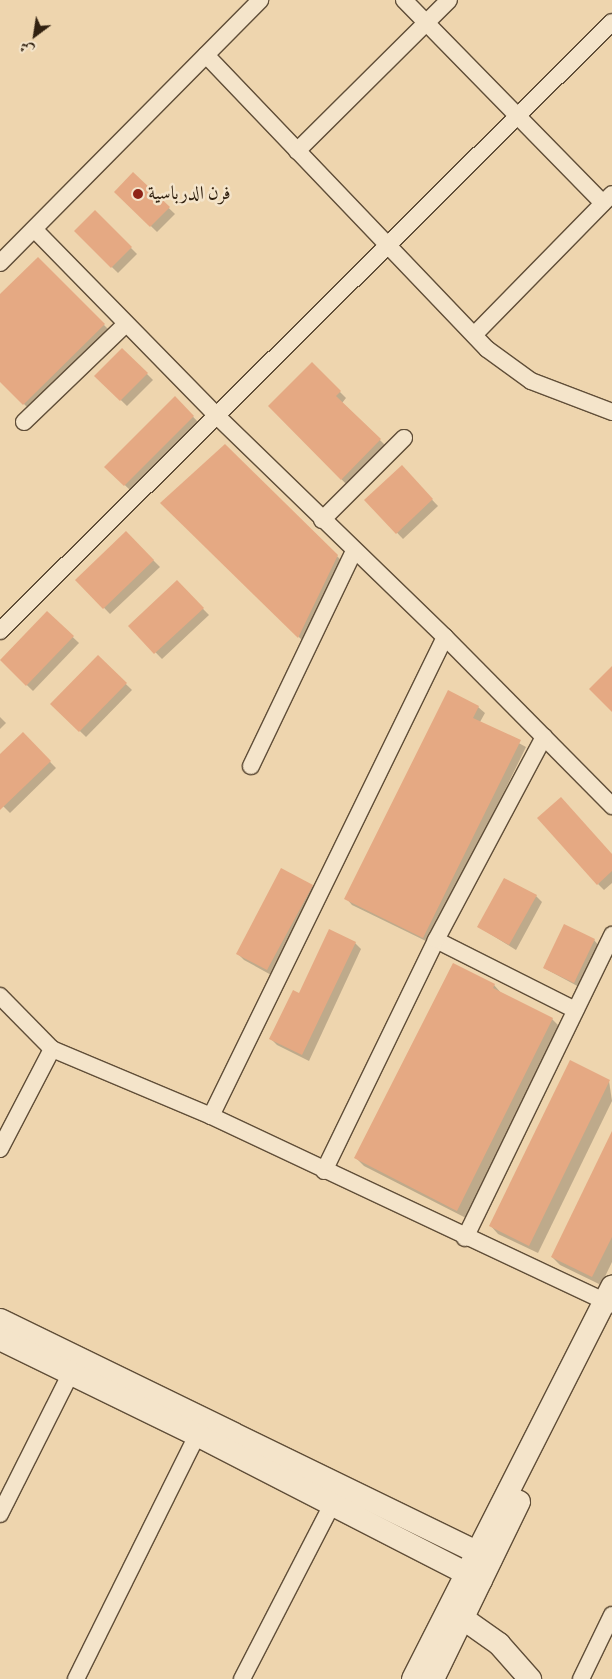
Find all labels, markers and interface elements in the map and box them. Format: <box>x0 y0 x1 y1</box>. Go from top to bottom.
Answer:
north arrow <box>10 10 60 60</box>
text: ش <box>17 37 38 59</box>
place label: فرن الدرباسية <box>148 183 231 205</box>
marker: فرن الدرباسية <box>132 188 144 200</box>

